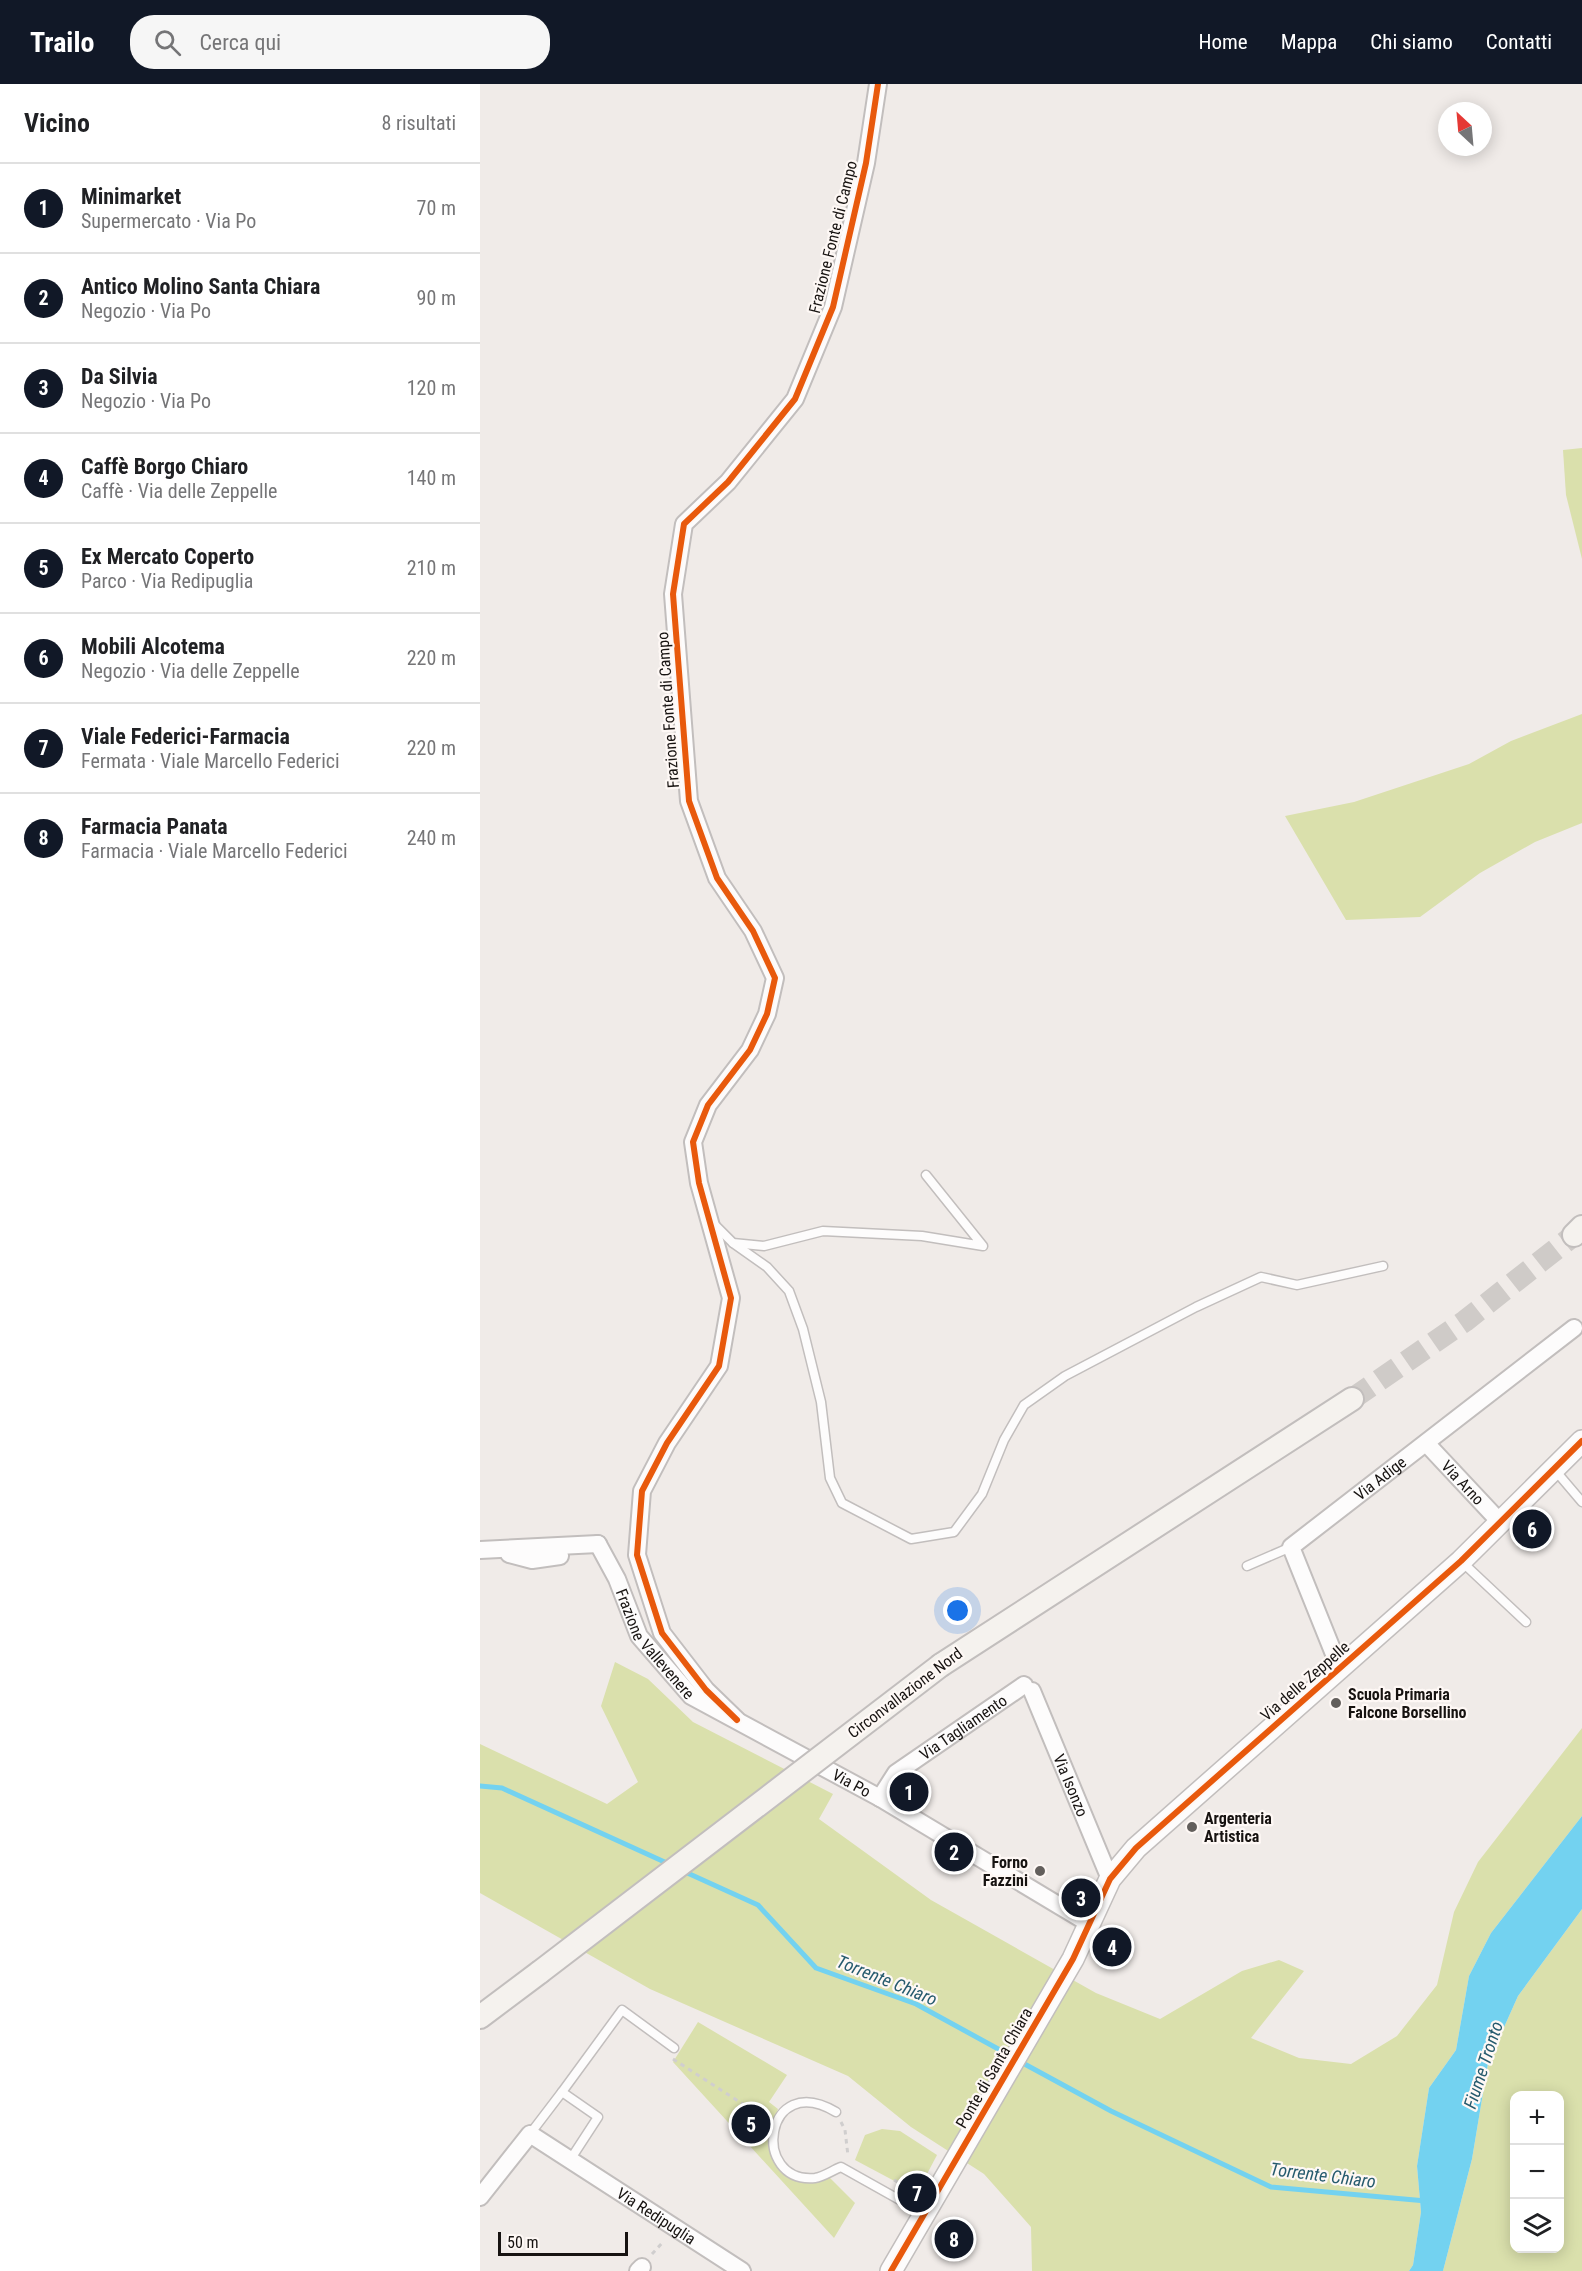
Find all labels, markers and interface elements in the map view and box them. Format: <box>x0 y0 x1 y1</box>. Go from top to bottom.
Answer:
search box <box>130 15 550 69</box>
text: Trailo <box>30 26 94 59</box>
icon: search <box>151 26 184 59</box>
text: Cerca qui <box>199 30 281 55</box>
text: Home <box>1198 30 1248 54</box>
text: Mappa <box>1281 30 1337 54</box>
text: Chi siamo <box>1370 30 1453 54</box>
text: Contatti <box>1486 30 1552 54</box>
north arrow <box>1438 102 1492 156</box>
text: Vicino <box>24 108 90 138</box>
text: 8 risultati <box>381 111 456 135</box>
street label: Frazione Fonte di Campo <box>805 159 861 315</box>
text: Minimarket <box>81 184 181 209</box>
text: 1 <box>38 196 49 220</box>
text: 70 m <box>417 196 456 220</box>
text: Supermercato · Via Po <box>81 209 256 233</box>
text: Antico Molino Santa Chiara <box>81 274 320 299</box>
text: 2 <box>38 286 49 310</box>
text: 90 m <box>417 286 456 310</box>
text: Negozio · Via Po <box>81 299 211 323</box>
text: Da Silvia <box>81 364 158 389</box>
text: 3 <box>38 376 49 400</box>
text: 120 m <box>407 376 456 400</box>
text: Negozio · Via Po <box>81 389 211 413</box>
text: Caffè Borgo Chiaro <box>81 454 248 479</box>
text: 4 <box>38 466 49 490</box>
text: 140 m <box>407 466 456 490</box>
text: Caffè · Via delle Zeppelle <box>81 479 277 503</box>
text: Ex Mercato Coperto <box>81 544 254 569</box>
text: 5 <box>38 556 49 580</box>
text: 210 m <box>407 556 456 580</box>
text: Parco · Via Redipuglia <box>81 569 253 593</box>
street label: Frazione Fonte di Campo <box>653 631 683 789</box>
text: Mobili Alcotema <box>81 634 225 659</box>
text: 6 <box>38 646 49 670</box>
text: 220 m <box>407 646 456 670</box>
text: Negozio · Via delle Zeppelle <box>81 659 300 683</box>
text: Viale Federici-Farmacia <box>81 724 290 749</box>
text: 7 <box>38 736 49 760</box>
text: 220 m <box>407 736 456 760</box>
text: Fermata · Viale Marcello Federici <box>81 749 340 773</box>
text: Farmacia Panata <box>81 814 228 839</box>
text: 8 <box>38 826 49 850</box>
text: 240 m <box>407 826 456 850</box>
text: Farmacia · Viale Marcello Federici <box>81 839 348 863</box>
street label: Via Adige <box>1350 1452 1410 1504</box>
street label: Via Arno <box>1438 1456 1488 1509</box>
pin: 6 <box>1512 1506 1552 1552</box>
street label: Frazione Vallevenere <box>612 1586 699 1703</box>
your location <box>943 1596 972 1625</box>
street label: Via delle Zeppelle <box>1257 1637 1353 1725</box>
street label: Circonvallazione Nord <box>844 1644 966 1742</box>
place label: Scuola Primaria Falcone Borsellino <box>1348 1685 1467 1722</box>
street label: Via Tagliamento <box>916 1690 1010 1764</box>
marker: Scuola Primaria Falcone Borsellino <box>1329 1696 1343 1710</box>
street label: Via Isonzo <box>1050 1751 1093 1819</box>
street label: Via Po <box>829 1765 874 1801</box>
pin: 1 <box>890 1770 928 1814</box>
place label: Argenteria Artistica <box>1204 1809 1272 1846</box>
marker: Argenteria Artistica <box>1185 1820 1199 1834</box>
pin: 2 <box>934 1830 974 1874</box>
place label: Forno Fazzini <box>983 1853 1028 1890</box>
marker: Forno Fazzini <box>1033 1864 1047 1878</box>
pin: 3 <box>1062 1876 1100 1920</box>
pin: 4 <box>1092 1924 1132 1970</box>
water label: Torrente Chiaro <box>834 1950 940 2010</box>
street label: Ponte di Santa Chiara <box>952 2004 1036 2132</box>
water label: Fiume Tronto <box>1459 2019 1507 2111</box>
map controls <box>1510 2091 1564 2253</box>
button: + <box>1510 2091 1564 2145</box>
pin: 5 <box>732 2102 770 2146</box>
button: − <box>1510 2145 1564 2199</box>
water label: Torrente Chiaro <box>1269 2158 1377 2192</box>
pin: 7 <box>898 2170 936 2216</box>
street label: Via Redipuglia <box>613 2183 699 2248</box>
button: layers <box>1510 2199 1564 2253</box>
pin: 8 <box>934 2216 974 2262</box>
scale bar <box>498 2229 628 2256</box>
text: 50 m <box>507 2233 539 2252</box>

